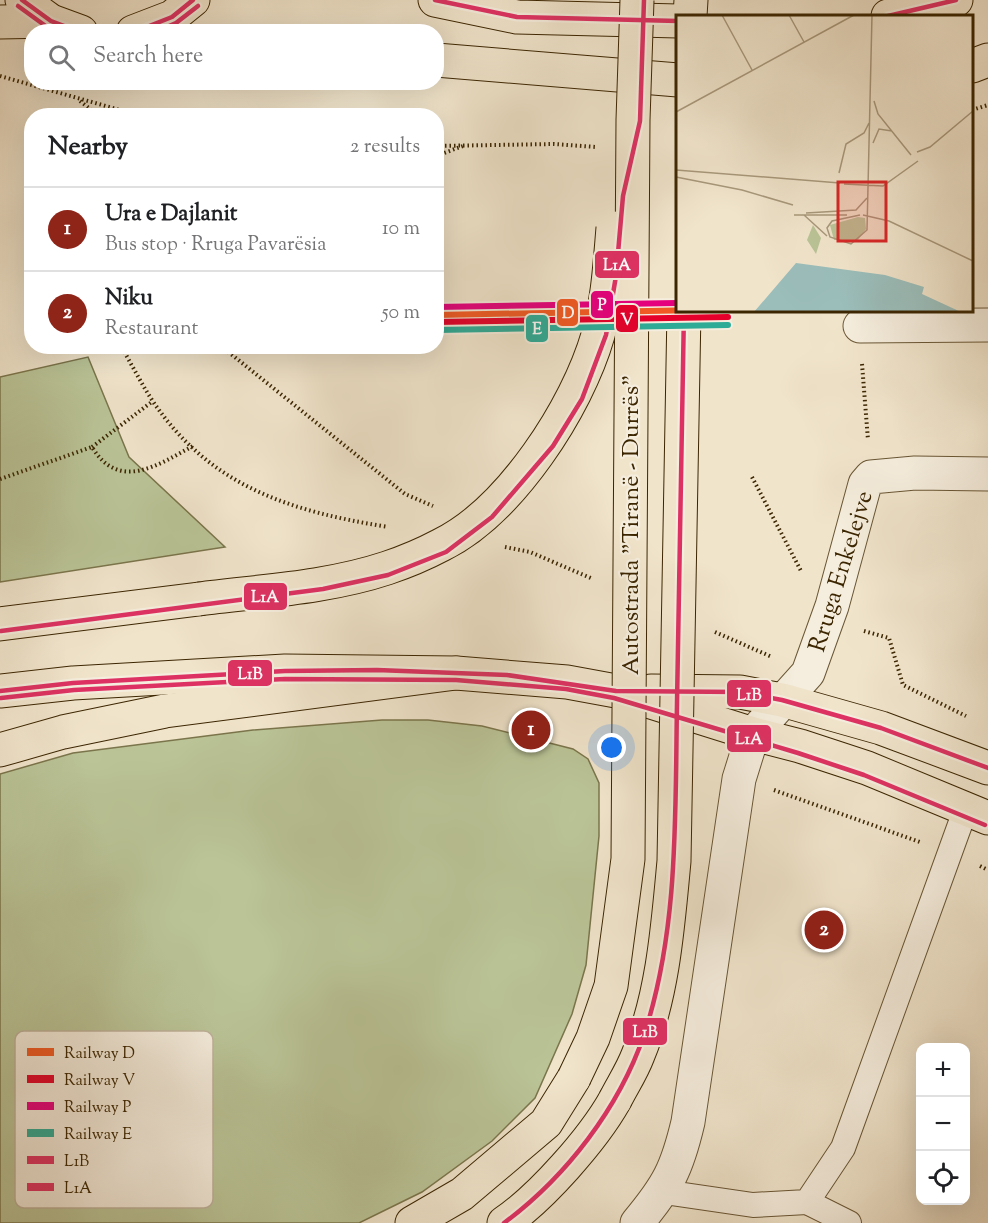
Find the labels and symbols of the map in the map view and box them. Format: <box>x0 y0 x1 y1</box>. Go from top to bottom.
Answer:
inset map <box>676 15 973 312</box>
line badge: L1A <box>594 250 640 279</box>
text: L1A <box>603 255 631 278</box>
line badge: P <box>590 290 614 319</box>
text: P <box>597 295 607 318</box>
line badge: D <box>556 298 579 327</box>
text: D <box>562 303 575 326</box>
line badge: V <box>615 304 639 333</box>
text: V <box>621 310 634 333</box>
line badge: E <box>525 314 549 343</box>
text: E <box>532 319 542 342</box>
street label: Autostrada "Tiranë - Durrës" <box>615 375 649 675</box>
street label: Rruga Enkelejve <box>801 487 883 656</box>
line badge: L1A <box>243 582 288 611</box>
text: L1A <box>251 587 279 610</box>
line badge: L1B <box>227 659 273 687</box>
text: L1B <box>237 664 263 687</box>
line badge: L1B <box>726 679 772 708</box>
text: L1B <box>736 685 762 708</box>
pin: 1 <box>512 708 550 752</box>
line badge: L1A <box>726 724 772 753</box>
text: L1A <box>735 729 763 752</box>
your location <box>597 733 626 762</box>
pin: 2 <box>804 908 844 952</box>
line badge: L1B <box>622 1017 668 1046</box>
text: L1B <box>632 1022 658 1045</box>
legend <box>15 1031 213 1208</box>
text: Railway D <box>64 1043 135 1066</box>
text: Railway V <box>64 1070 135 1093</box>
text: Railway P <box>64 1097 131 1120</box>
text: Railway E <box>64 1124 132 1147</box>
text: L1B <box>64 1151 89 1174</box>
text: L1A <box>64 1178 92 1201</box>

